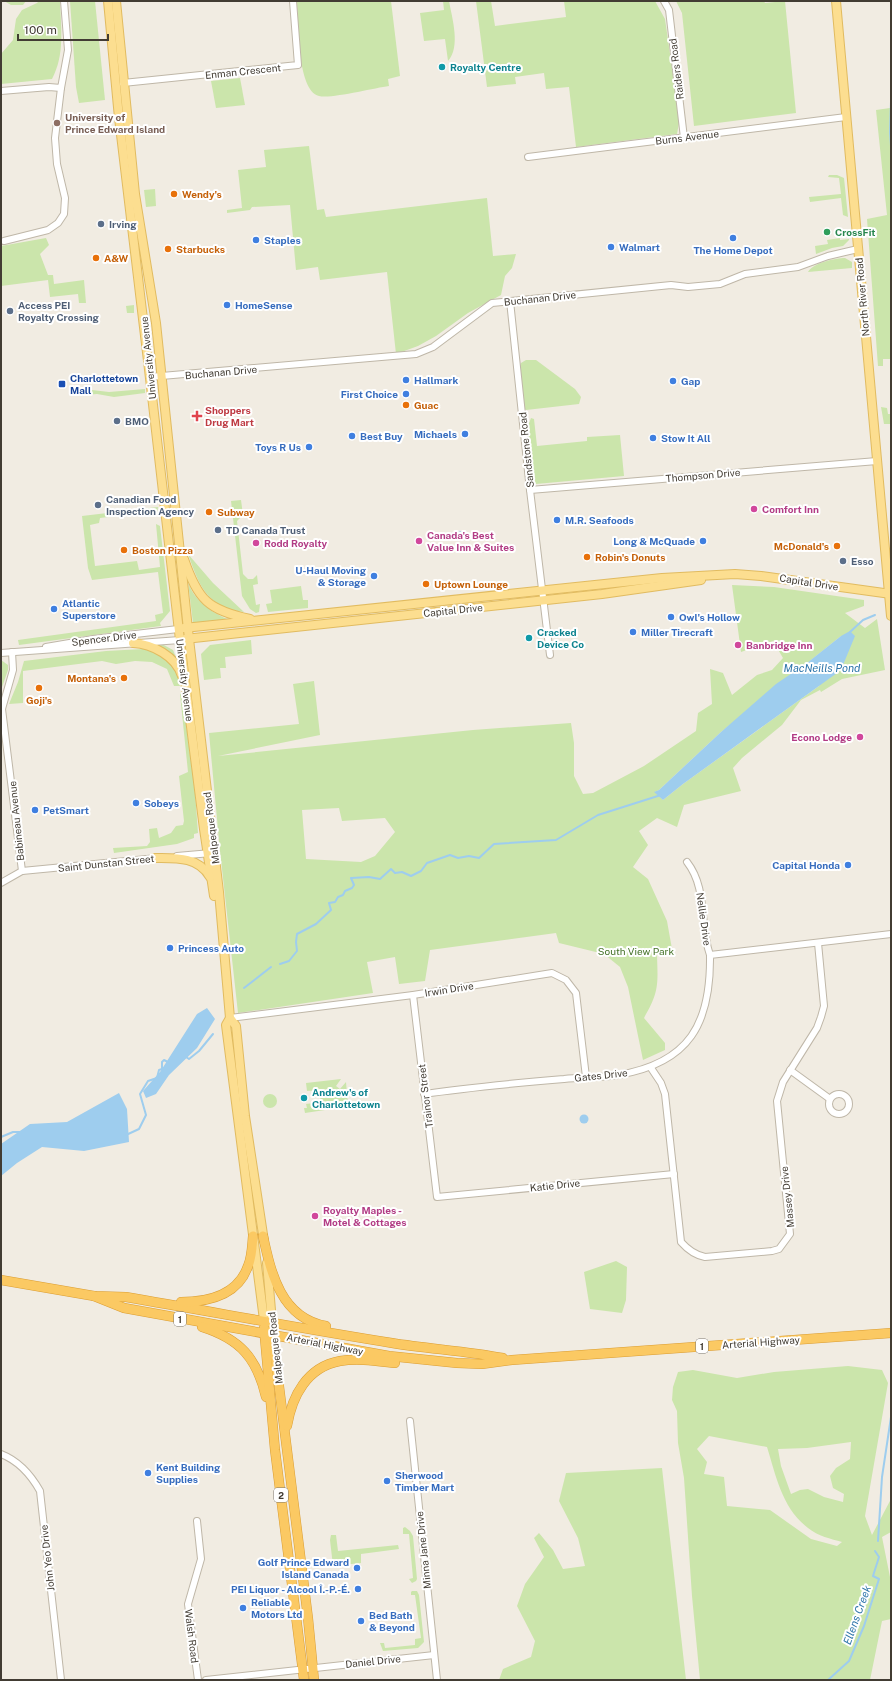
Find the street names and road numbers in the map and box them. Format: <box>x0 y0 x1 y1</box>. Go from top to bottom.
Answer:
street label: Raiders Road <box>666 38 686 100</box>
street label: Enman Crescent <box>205 61 282 81</box>
street label: Burns Avenue <box>654 127 720 147</box>
street label: North River Road <box>853 257 871 337</box>
street label: Buchanan Drive <box>503 288 577 308</box>
street label: University Avenue <box>138 316 158 400</box>
street label: Buchanan Drive <box>184 363 258 381</box>
street label: Sandstone Road <box>516 412 536 488</box>
street label: Thompson Drive <box>665 466 741 484</box>
street label: Capital Drive <box>779 571 840 593</box>
street label: Capital Drive <box>423 601 484 619</box>
street label: Spencer Drive <box>71 628 138 648</box>
street label: University Avenue <box>174 638 196 722</box>
street label: Babineau Avenue <box>6 780 26 862</box>
street label: Malpeque Road <box>201 791 221 865</box>
street label: Saint Dunstan Street <box>57 852 155 874</box>
street label: Nellie Drive <box>694 892 714 947</box>
street label: Irwin Drive <box>424 979 475 999</box>
street label: Trainor Street <box>415 1063 435 1129</box>
street label: Gates Drive <box>574 1066 629 1084</box>
street label: Massey Drive <box>778 1165 796 1228</box>
street label: Katie Drive <box>529 1176 581 1194</box>
street label: Malpeque Road <box>265 1311 285 1385</box>
road number: 1 <box>174 1312 186 1326</box>
street label: Arterial Highway <box>286 1331 365 1357</box>
street label: Arterial Highway <box>722 1333 801 1351</box>
road number: 1 <box>696 1339 708 1353</box>
road number: 2 <box>274 1488 288 1502</box>
street label: Minna Jane Drive <box>413 1510 433 1589</box>
street label: John Yeo Drive <box>38 1524 56 1592</box>
street label: Walsh Road <box>183 1608 201 1664</box>
street label: Daniel Drive <box>345 1652 402 1670</box>

